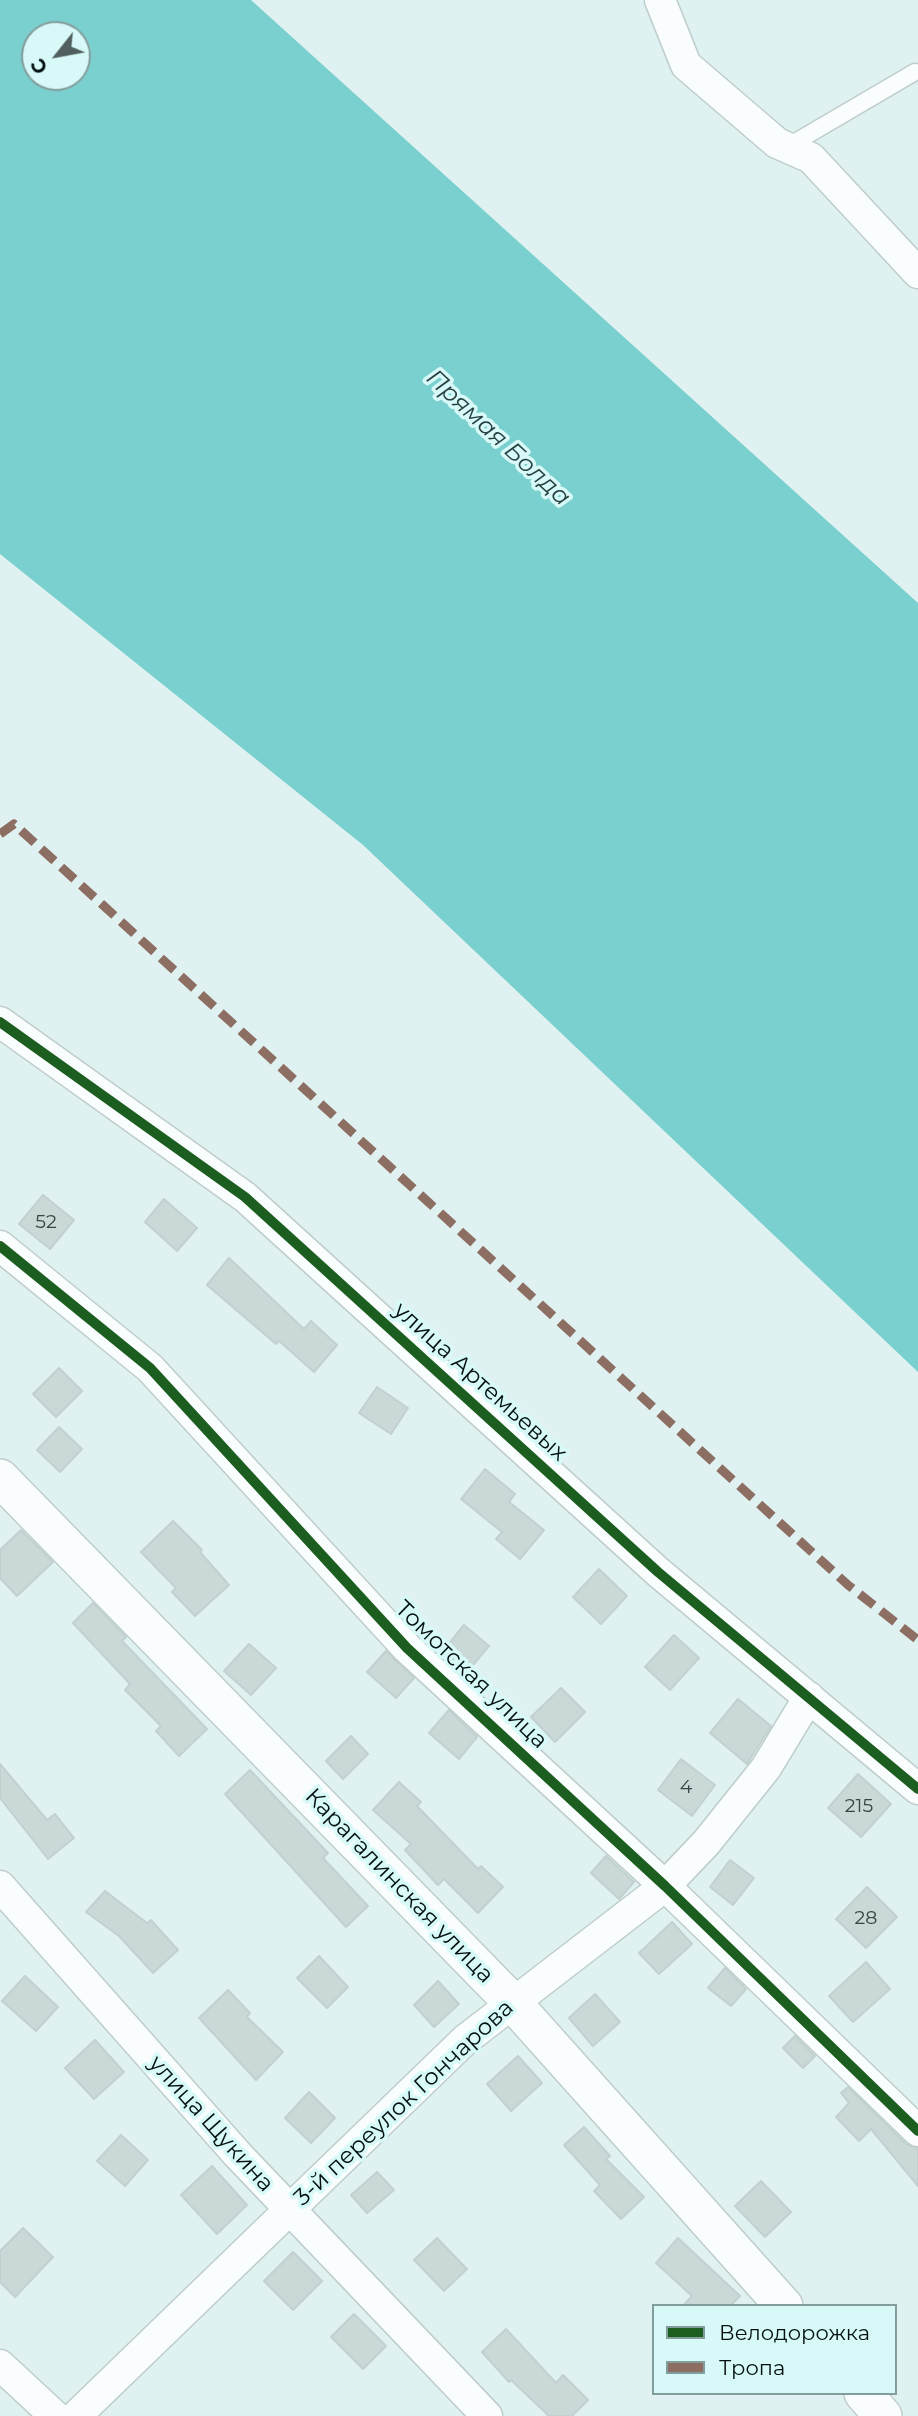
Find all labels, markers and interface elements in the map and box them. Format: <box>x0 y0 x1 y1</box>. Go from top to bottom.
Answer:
north arrow <box>21 21 91 91</box>
text: С <box>26 54 53 78</box>
water label: Прямая Болда <box>420 364 576 512</box>
house number: 52 <box>35 1211 57 1233</box>
street label: улица Артемьевых <box>387 1297 573 1467</box>
street label: Томотская улица <box>389 1595 553 1755</box>
house number: 4 <box>680 1776 692 1798</box>
street label: Карагалинская улица <box>299 1783 499 1989</box>
house number: 215 <box>845 1795 873 1817</box>
house number: 28 <box>855 1907 877 1929</box>
street label: 3-й переулок Гончарова <box>289 1994 519 2212</box>
street label: улица Щукина <box>143 2050 279 2198</box>
legend <box>652 2304 897 2395</box>
text: Велодорожка <box>719 2320 870 2345</box>
text: Тропа <box>719 2355 785 2380</box>

